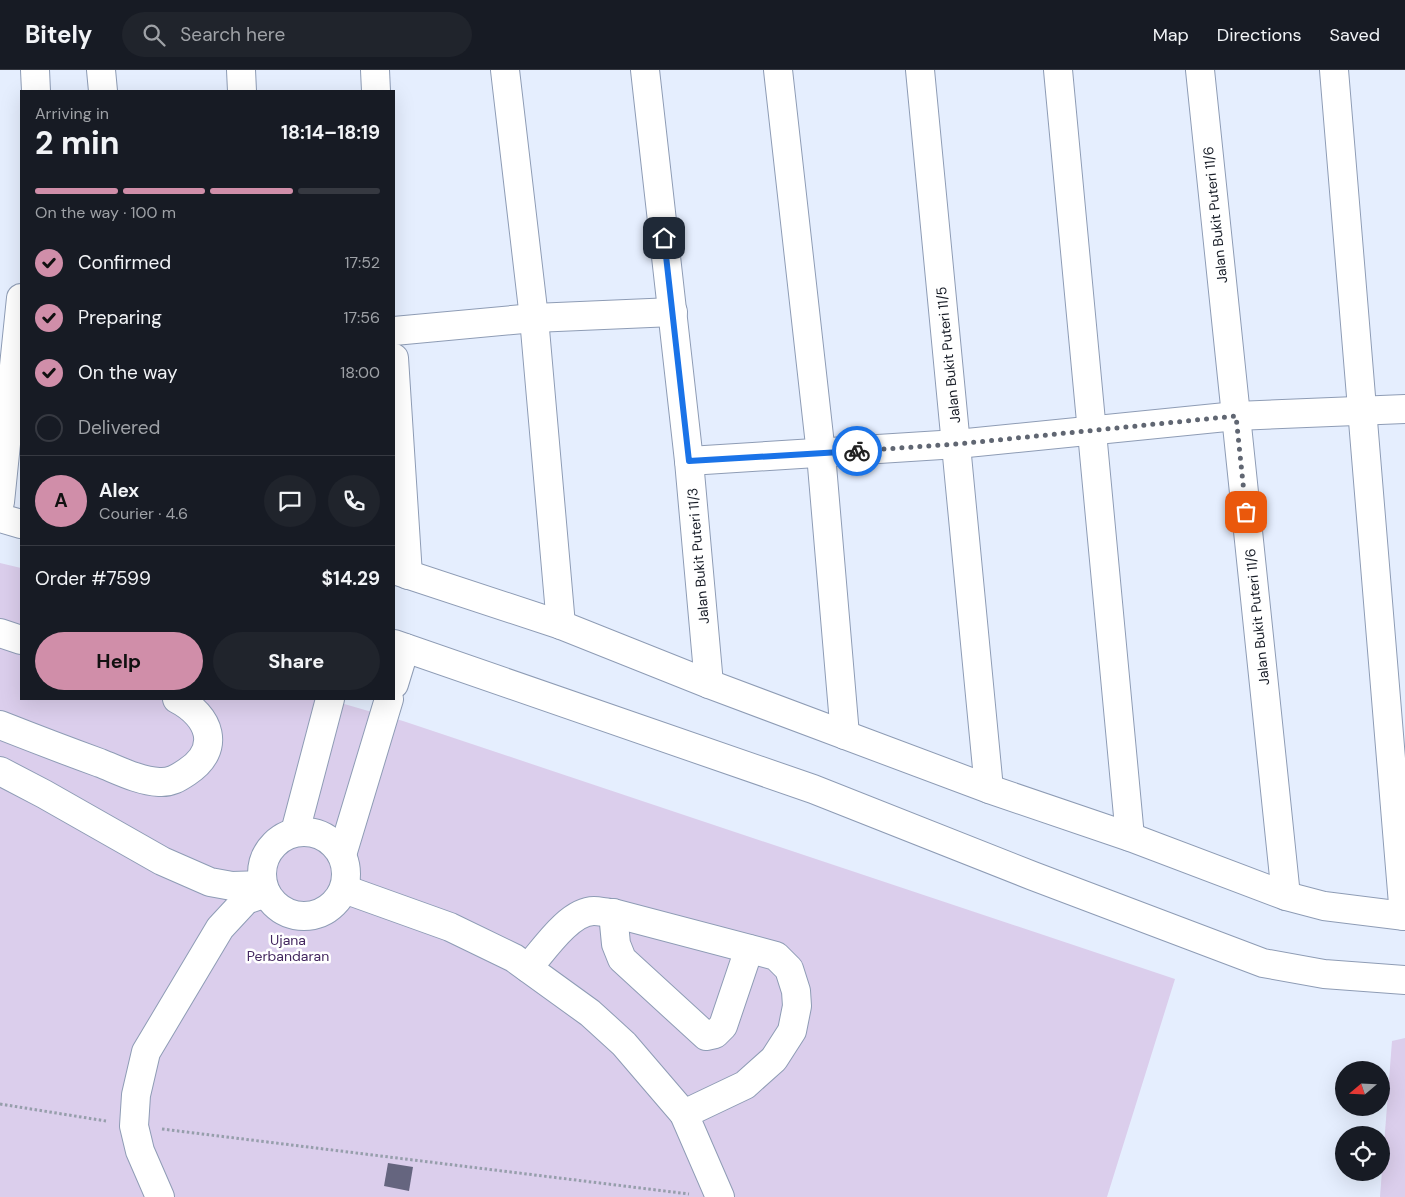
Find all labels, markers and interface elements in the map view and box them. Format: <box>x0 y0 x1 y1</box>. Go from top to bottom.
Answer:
search box <box>122 12 472 57</box>
text: Bitely <box>25 19 92 50</box>
icon: search <box>140 21 168 49</box>
text: Search here <box>180 22 285 47</box>
text: Map <box>1153 23 1189 47</box>
text: Directions <box>1217 23 1302 47</box>
text: Saved <box>1330 23 1380 47</box>
text: Arriving in <box>35 103 109 124</box>
text: 18:14–18:19 <box>281 120 380 145</box>
text: 2 min <box>35 122 120 164</box>
street label: Jalan Bukit Puteri 11/6 <box>1199 146 1231 284</box>
text: On the way · 100 m <box>35 202 176 223</box>
pin <box>643 217 685 259</box>
icon: home <box>650 224 678 252</box>
icon: check <box>35 249 63 277</box>
text: Confirmed <box>78 250 171 275</box>
text: 17:52 <box>345 252 380 273</box>
street label: Jalan Bukit Puteri 11/5 <box>932 286 964 424</box>
icon: check <box>35 304 63 332</box>
text: Preparing <box>78 305 162 330</box>
text: 17:56 <box>343 307 380 328</box>
icon: check <box>35 359 63 387</box>
text: On the way <box>78 360 178 385</box>
text: 18:00 <box>340 362 380 383</box>
text: Delivered <box>78 415 160 440</box>
courier <box>832 426 882 476</box>
icon: bike <box>843 437 871 465</box>
button: chat <box>264 475 316 527</box>
button: phone <box>328 475 380 527</box>
text: Alex <box>99 478 139 503</box>
street label: Jalan Bukit Puteri 11/3 <box>683 487 713 625</box>
text: A <box>54 488 68 513</box>
pin <box>1225 491 1267 533</box>
icon: bag <box>1232 498 1260 526</box>
text: Courier · 4.6 <box>99 503 188 524</box>
street label: Jalan Bukit Puteri 11/6 <box>1241 548 1273 686</box>
text: Order #7599 <box>35 566 151 591</box>
text: $14.29 <box>322 566 380 591</box>
button: Help <box>35 632 203 690</box>
button: Share <box>213 632 380 690</box>
park label: Ujana Perbandaran <box>247 931 329 965</box>
north arrow <box>1335 1061 1390 1116</box>
map controls <box>1335 1061 1390 1181</box>
button: locate <box>1335 1126 1390 1181</box>

